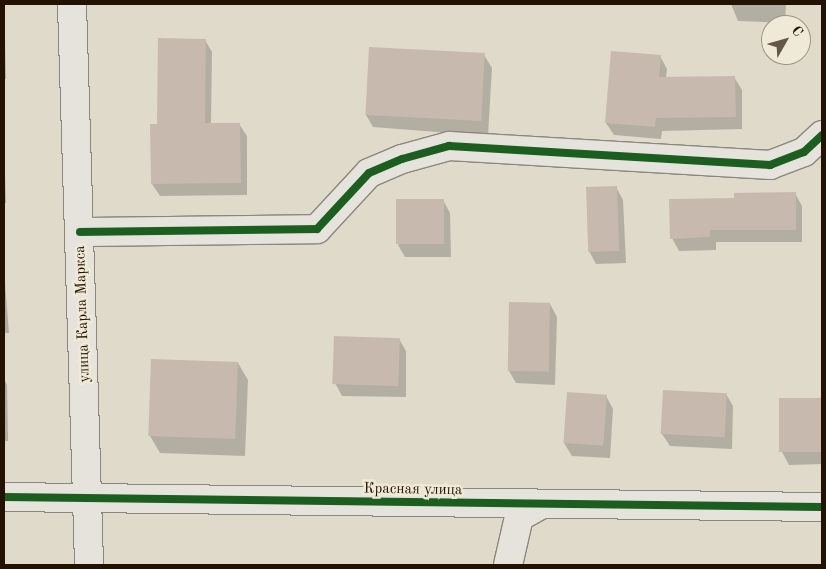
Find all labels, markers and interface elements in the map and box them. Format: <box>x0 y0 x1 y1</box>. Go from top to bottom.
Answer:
north arrow <box>761 15 811 65</box>
text: С <box>789 23 805 39</box>
street label: улица Карла Маркса <box>72 245 94 383</box>
street label: Красная улица <box>364 480 462 500</box>

